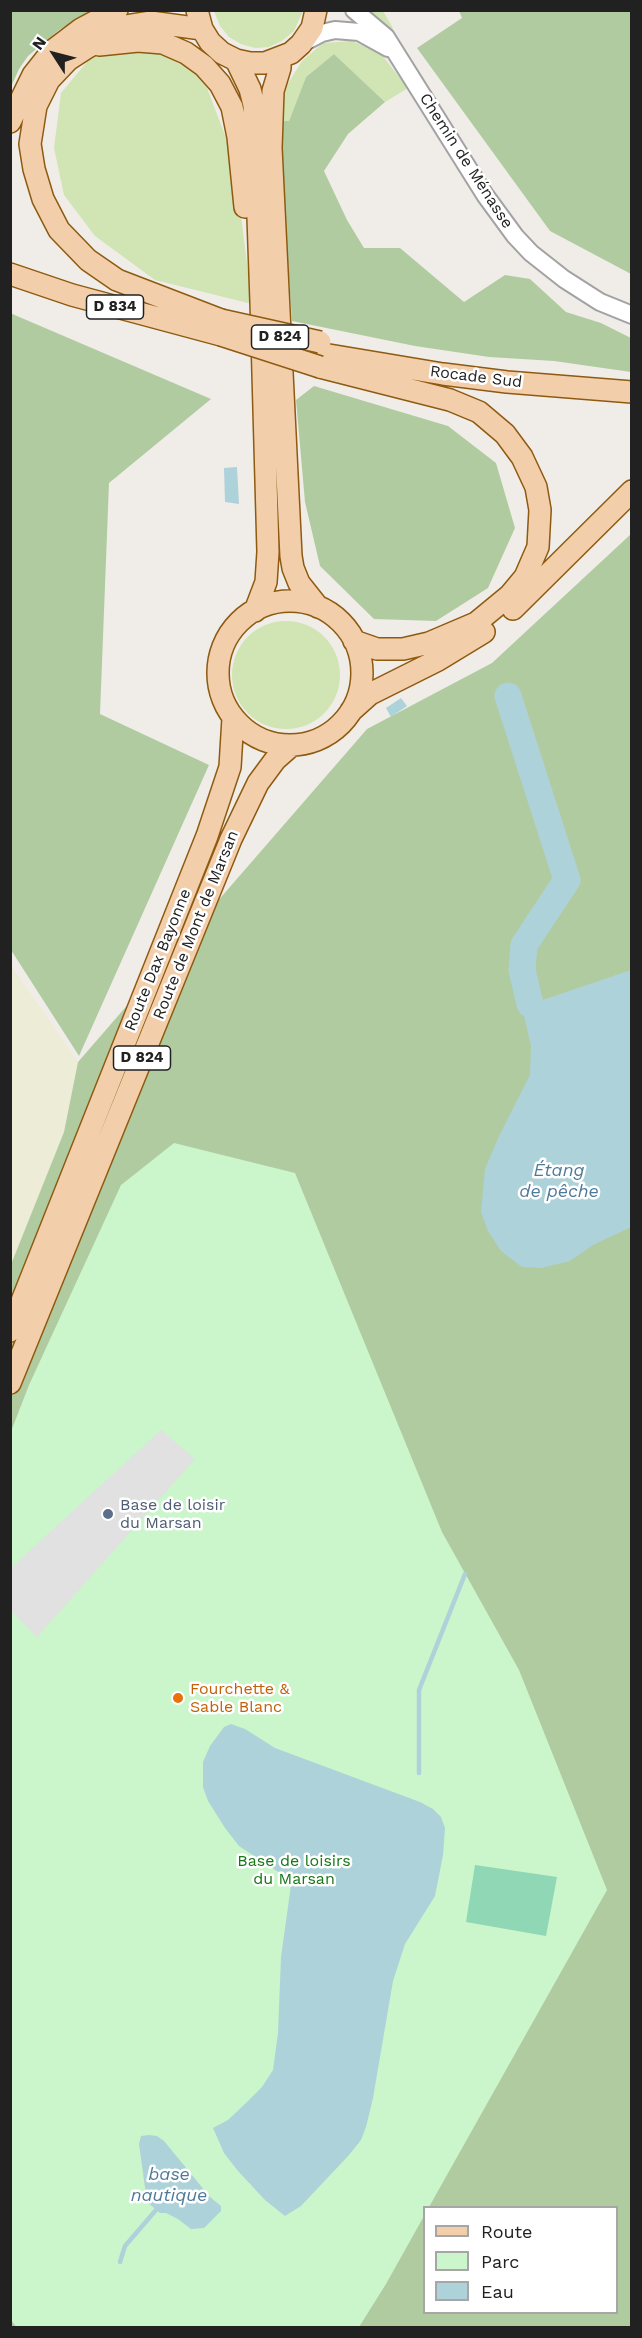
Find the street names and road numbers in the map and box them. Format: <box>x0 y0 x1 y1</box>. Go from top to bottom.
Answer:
street label: Chemin de Ménasse <box>415 90 517 232</box>
road number: D 834 <box>86 295 144 319</box>
road number: D 824 <box>252 325 308 349</box>
street label: Rocade Sud <box>429 362 523 392</box>
street label: Route de Mont de Marsan <box>149 828 243 1022</box>
street label: Route Dax Bayonne <box>121 886 195 1034</box>
road number: D 824 <box>114 1046 170 1070</box>

